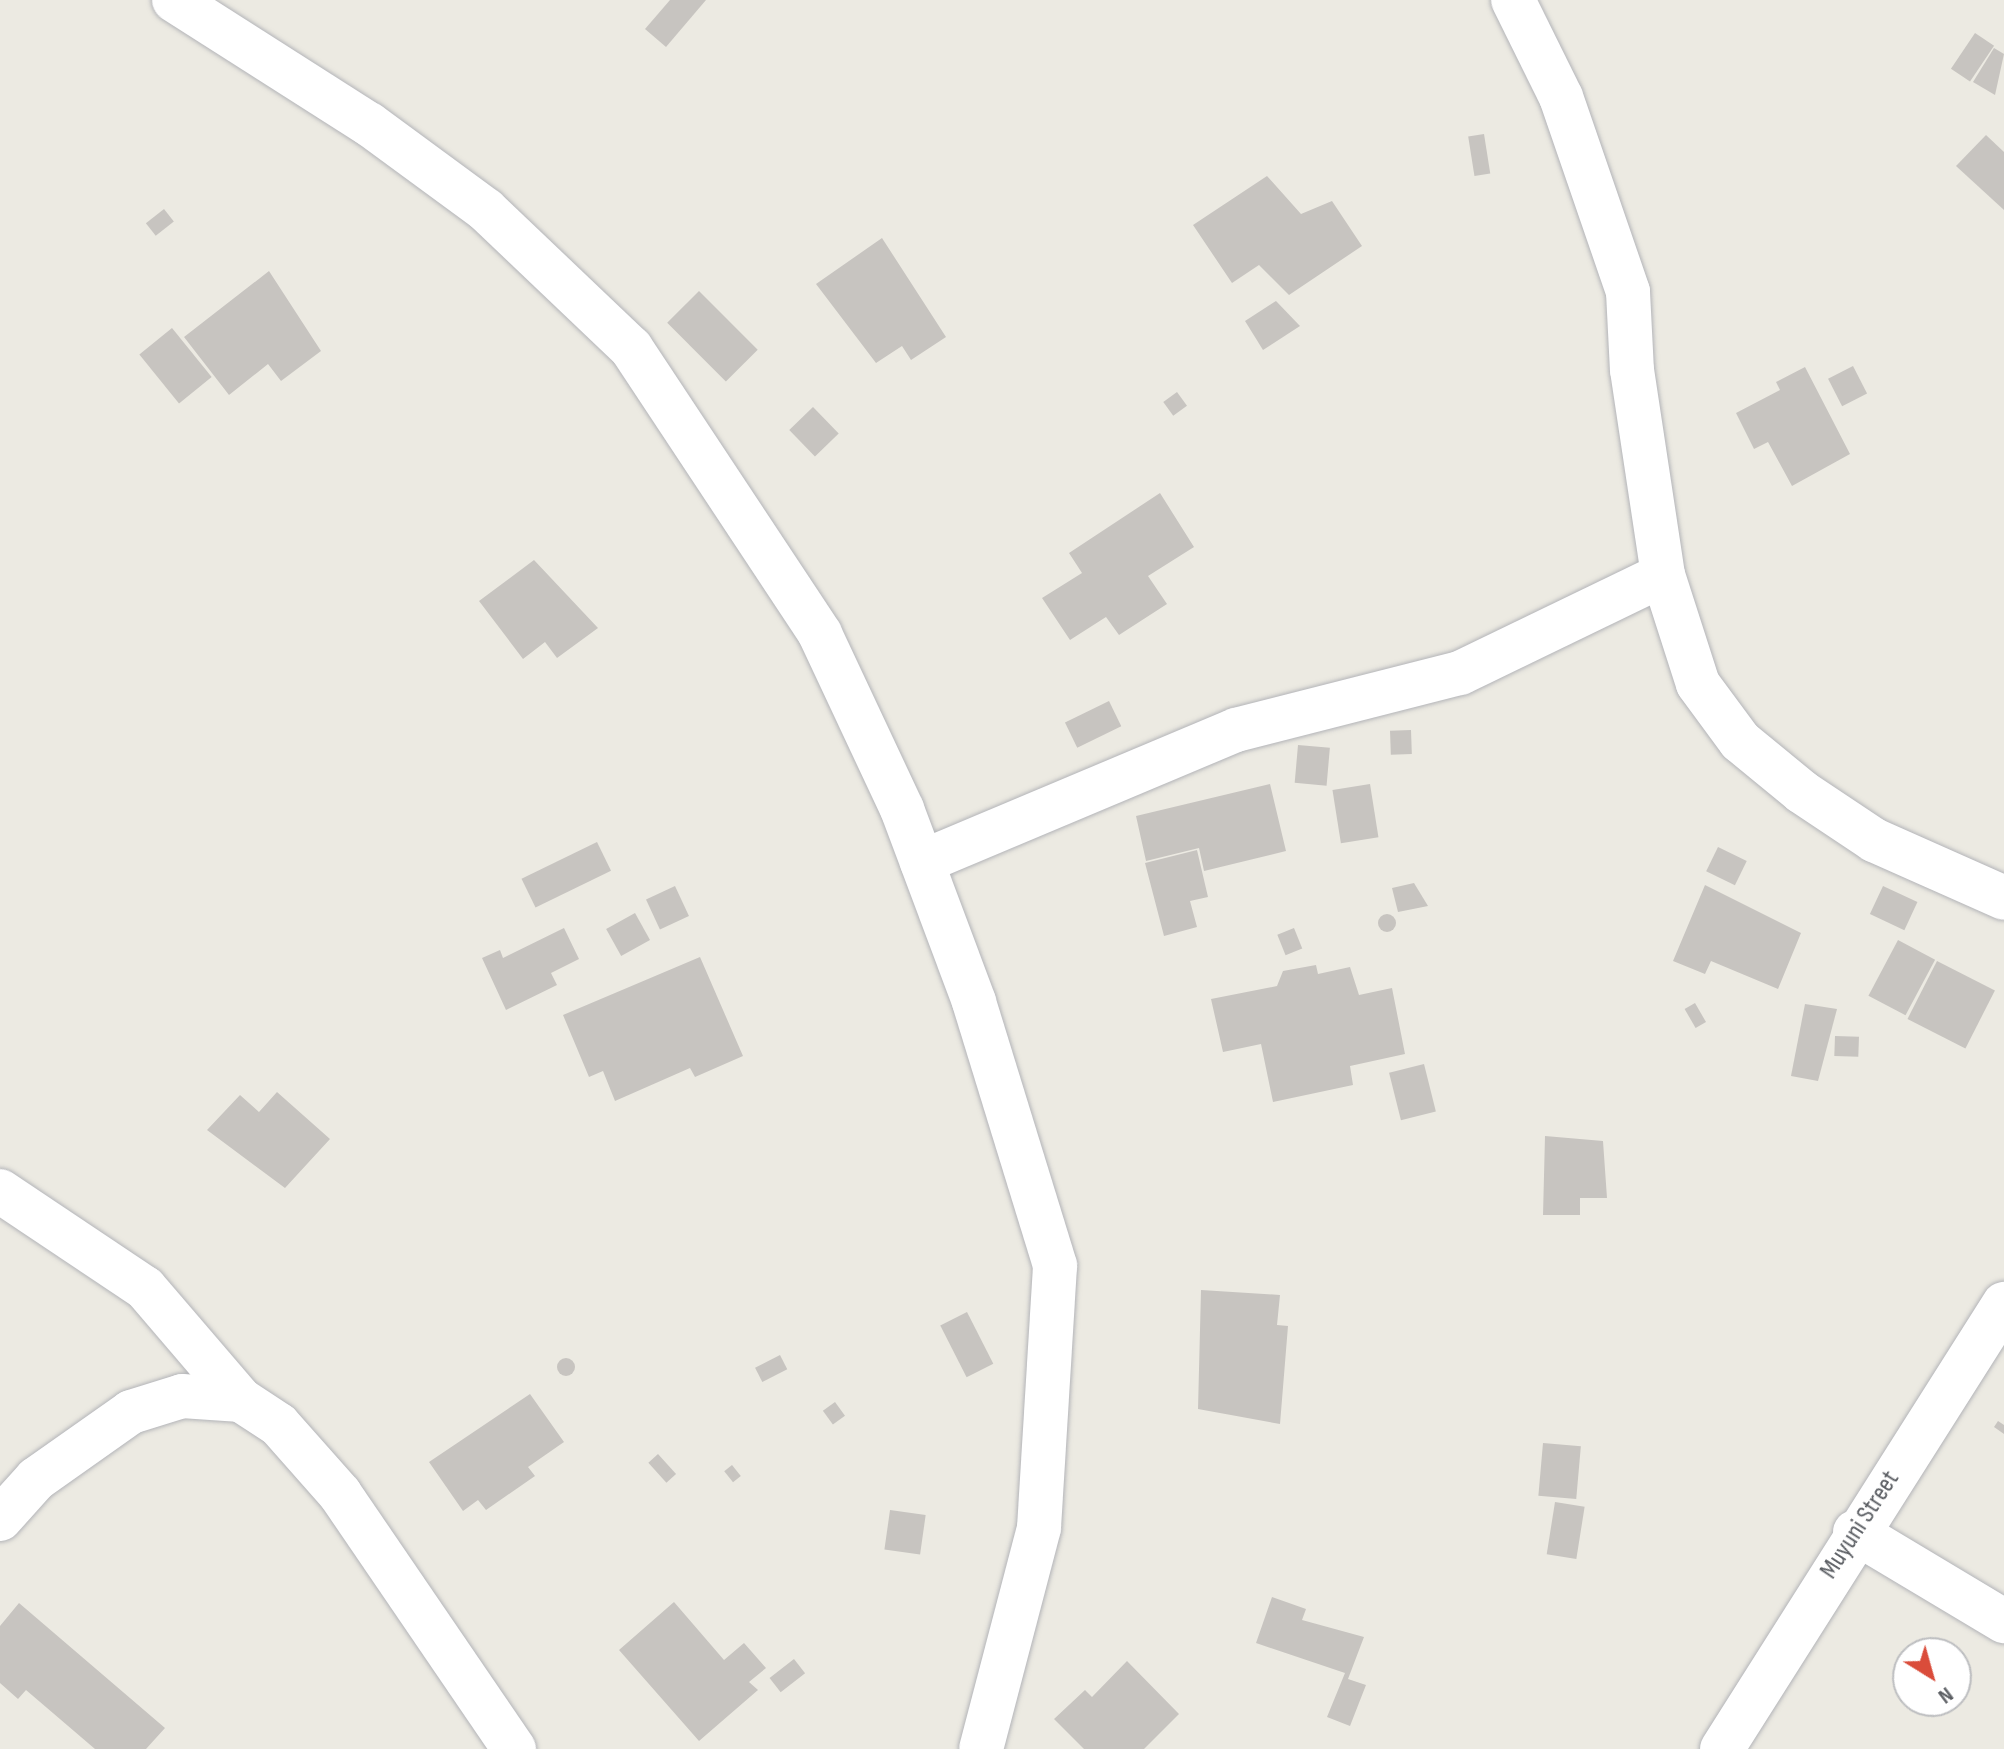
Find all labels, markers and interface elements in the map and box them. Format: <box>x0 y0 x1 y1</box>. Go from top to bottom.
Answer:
street label: Muyuni Street <box>1814 1465 1906 1585</box>
north arrow <box>1892 1637 1972 1717</box>
text: N <box>1933 1681 1958 1709</box>

